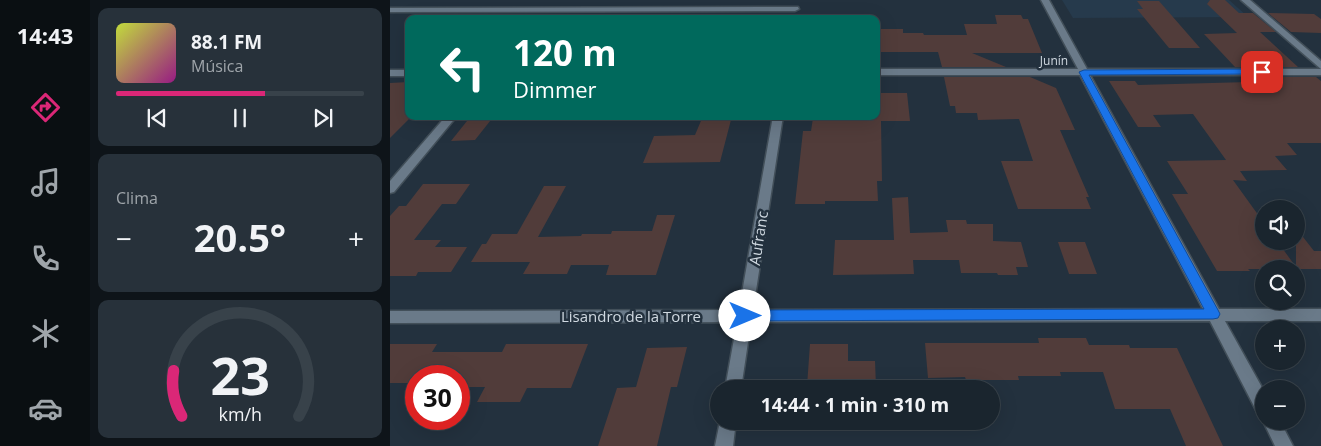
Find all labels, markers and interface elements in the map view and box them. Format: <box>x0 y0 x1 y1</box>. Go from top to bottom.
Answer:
text: 14:43 <box>17 20 73 50</box>
text: 88.1 FM <box>191 29 262 55</box>
text: 120 m <box>513 29 617 76</box>
icon: left <box>430 35 495 100</box>
pin <box>1241 51 1283 93</box>
street label: Junín <box>1039 52 1068 69</box>
text: Música <box>191 55 243 77</box>
icon: arrive <box>1248 58 1276 86</box>
text: Dimmer <box>513 74 597 104</box>
icon: directions <box>28 90 63 125</box>
icon: previous <box>143 104 171 132</box>
icon: pause <box>226 104 254 132</box>
icon: next <box>309 104 337 132</box>
icon: music <box>28 165 63 200</box>
text: Clima <box>116 187 158 209</box>
map controls <box>1255 200 1305 430</box>
button: sound <box>1255 200 1305 250</box>
street label: Aufranc <box>744 209 772 267</box>
text: 20.5° <box>194 211 286 263</box>
text: − <box>116 219 132 257</box>
text: + <box>348 219 364 257</box>
icon: phone <box>28 241 63 276</box>
button: search <box>1255 260 1305 310</box>
position arrow <box>718 289 770 341</box>
street label: Lisandro de la Torre <box>561 306 701 326</box>
icon: climate <box>28 316 63 351</box>
button: + <box>1255 320 1305 370</box>
text: 23 <box>210 339 270 410</box>
speed limit sign: 30 <box>405 365 470 430</box>
button: − <box>1255 380 1305 430</box>
icon: car <box>28 391 63 426</box>
text: 14:44 · 1 min · 310 m <box>761 392 949 418</box>
text: km/h <box>218 402 262 426</box>

